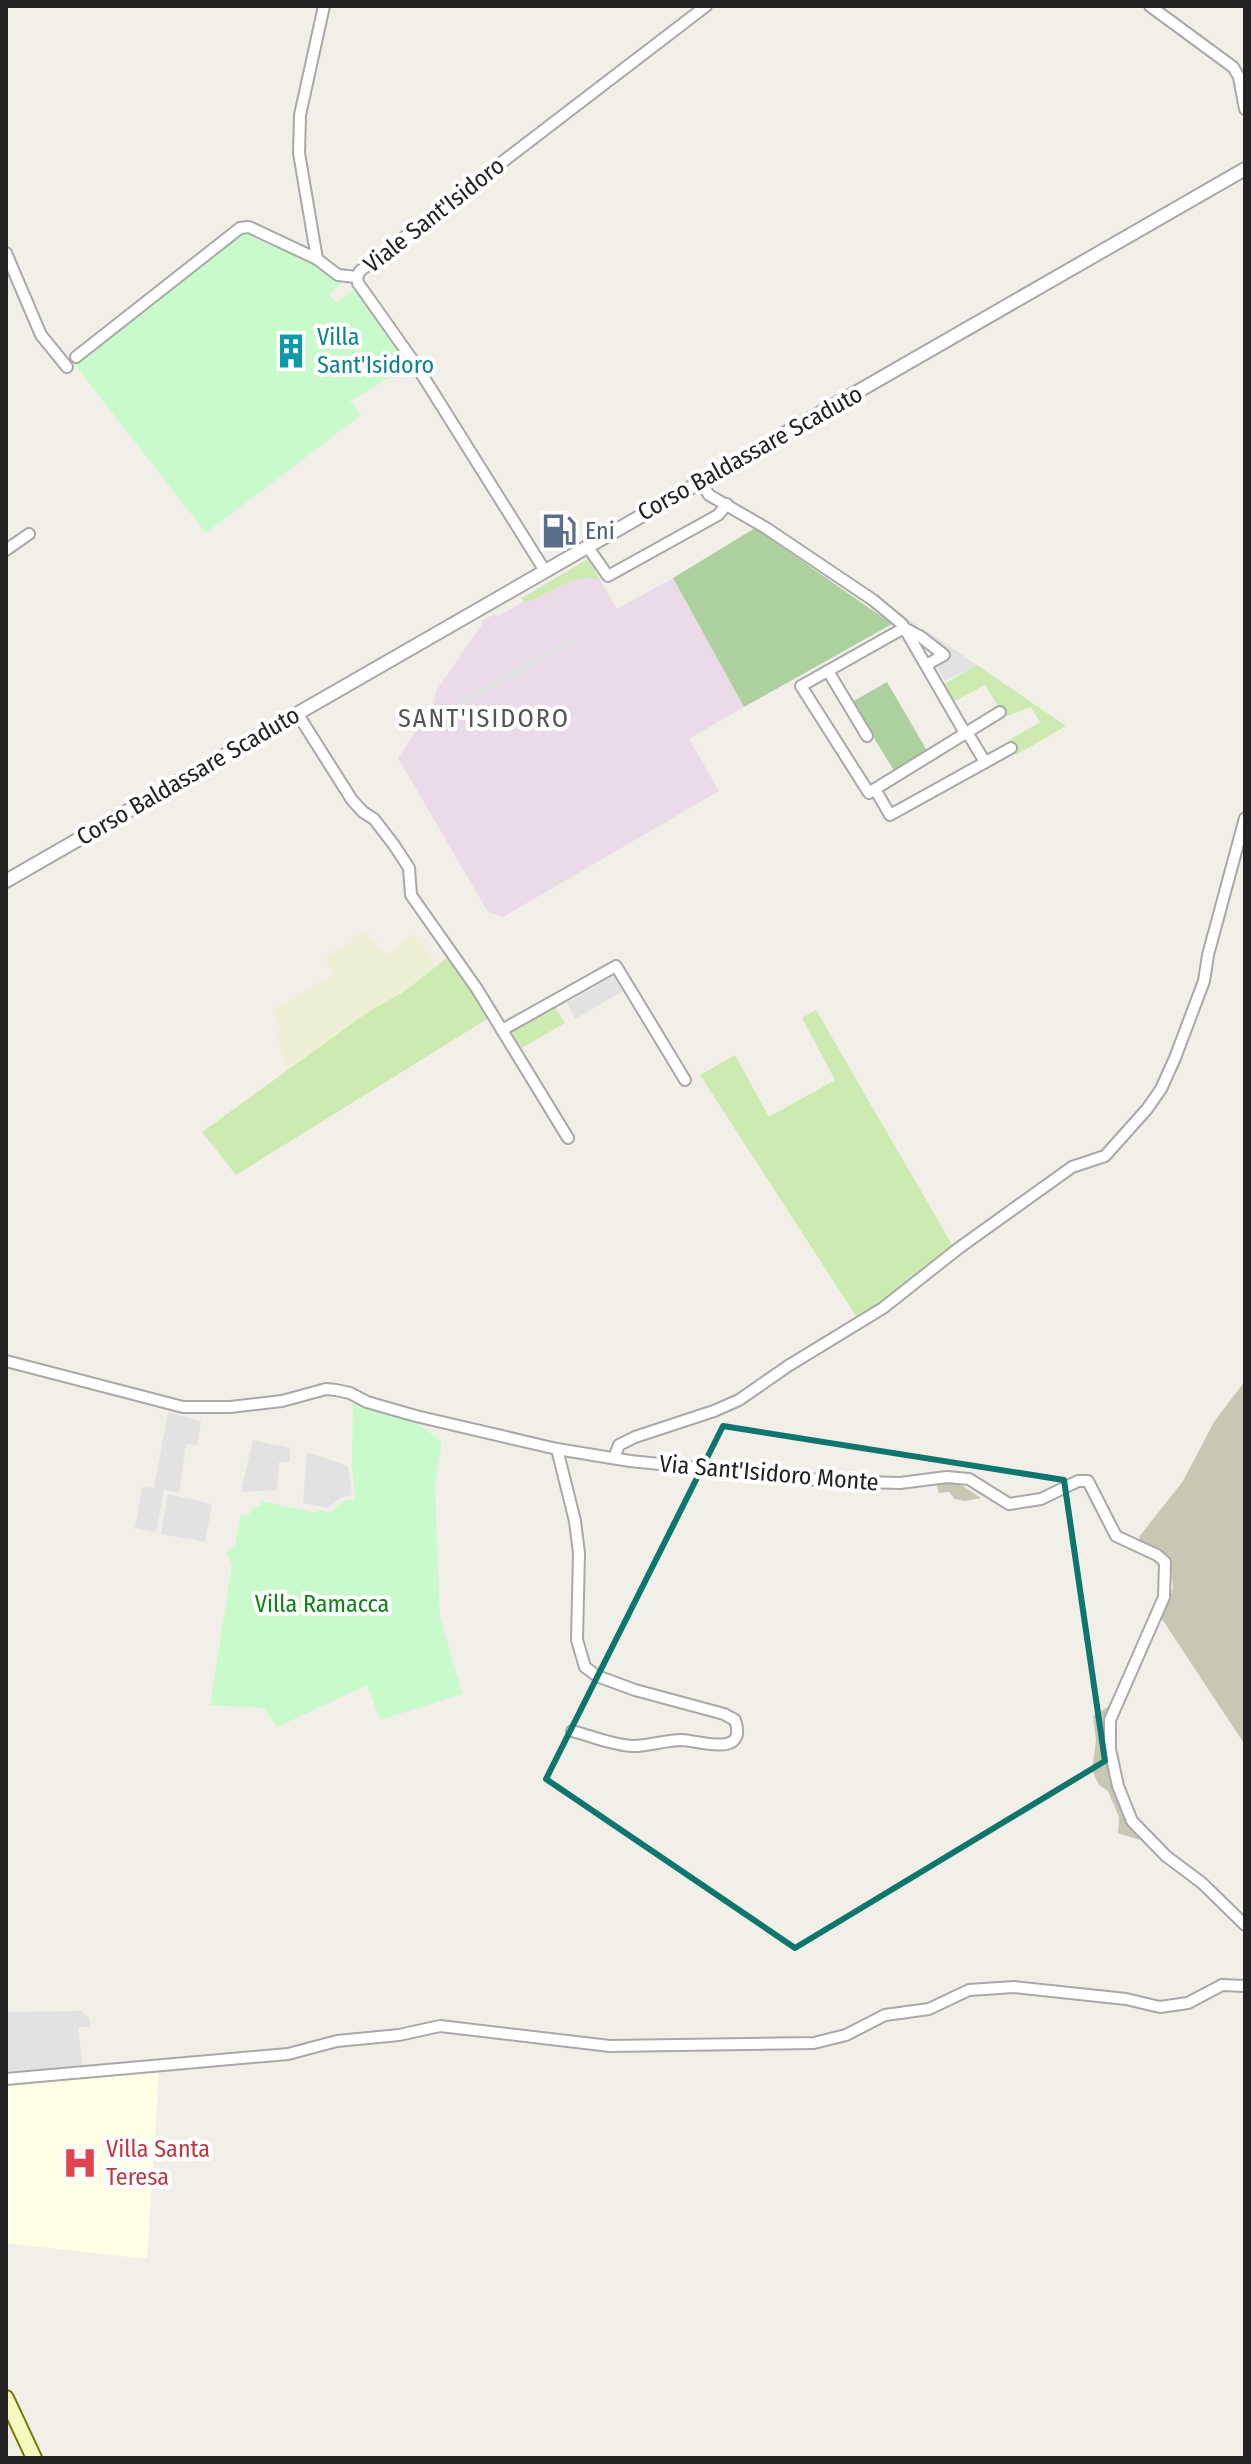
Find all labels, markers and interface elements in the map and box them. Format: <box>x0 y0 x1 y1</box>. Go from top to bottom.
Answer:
street label: Viale Sant'Isidoro <box>358 151 510 279</box>
place label: Villa Sant'Isidoro <box>317 323 434 379</box>
building icon: Villa Sant'Isidoro <box>272 332 310 370</box>
street label: Corso Baldassare Scaduto <box>633 380 867 526</box>
fuel station icon: Eni <box>540 512 578 550</box>
place label: Eni <box>585 517 615 545</box>
street label: Corso Baldassare Scaduto <box>72 701 304 851</box>
district label: SANT'ISIDORO <box>398 703 570 734</box>
street label: Via Sant'Isidoro Monte <box>658 1449 880 1497</box>
park label: Villa Ramacca <box>255 1590 389 1618</box>
place label: Villa Santa Teresa <box>106 2135 210 2191</box>
hospital icon: Villa Santa Teresa <box>61 2144 99 2182</box>

